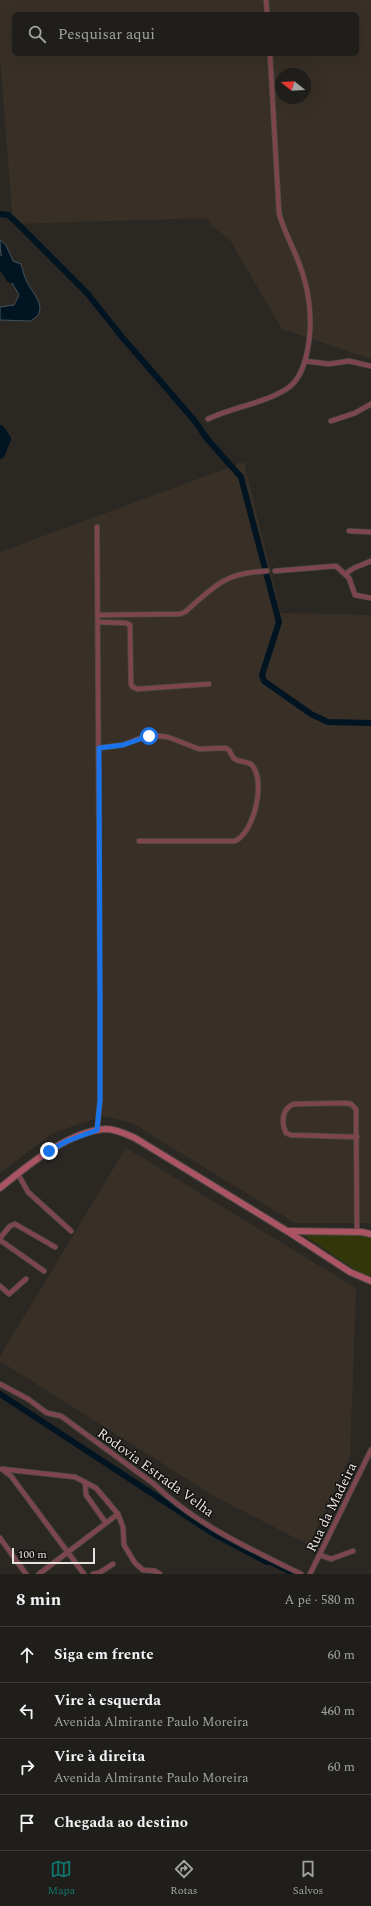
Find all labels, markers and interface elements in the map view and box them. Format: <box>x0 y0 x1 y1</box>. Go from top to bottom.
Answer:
search box <box>12 12 359 56</box>
icon: search <box>26 23 48 45</box>
text: Pesquisar aqui <box>58 23 155 46</box>
north arrow <box>275 68 311 104</box>
route start <box>140 727 158 745</box>
route end <box>40 1142 58 1160</box>
street label: Rodovia Estrada Velha <box>93 1423 219 1522</box>
street label: Rua da Madeira <box>301 1459 362 1556</box>
scale bar <box>12 1546 95 1565</box>
text: 100 m <box>18 1546 47 1563</box>
text: 8 min <box>16 1587 61 1613</box>
text: A pé · 580 m <box>285 1590 355 1610</box>
text: Siga em frente <box>54 1643 154 1666</box>
icon: ahead <box>16 1644 38 1666</box>
text: 60 m <box>328 1645 355 1665</box>
text: Vire à esquerda <box>54 1689 161 1712</box>
icon: left <box>16 1700 38 1722</box>
text: 460 m <box>321 1701 355 1721</box>
text: Avenida Almirante Paulo Moreira <box>54 1712 249 1732</box>
text: Vire à direita <box>54 1745 145 1768</box>
icon: right <box>16 1756 38 1778</box>
text: 60 m <box>328 1757 355 1777</box>
text: Avenida Almirante Paulo Moreira <box>54 1768 249 1788</box>
text: Chegada ao destino <box>54 1811 188 1834</box>
icon: arrive <box>16 1812 38 1834</box>
tab: Mapa <box>48 1858 75 1899</box>
tab: Rotas <box>170 1858 198 1899</box>
tab: Salvos <box>293 1858 323 1899</box>

